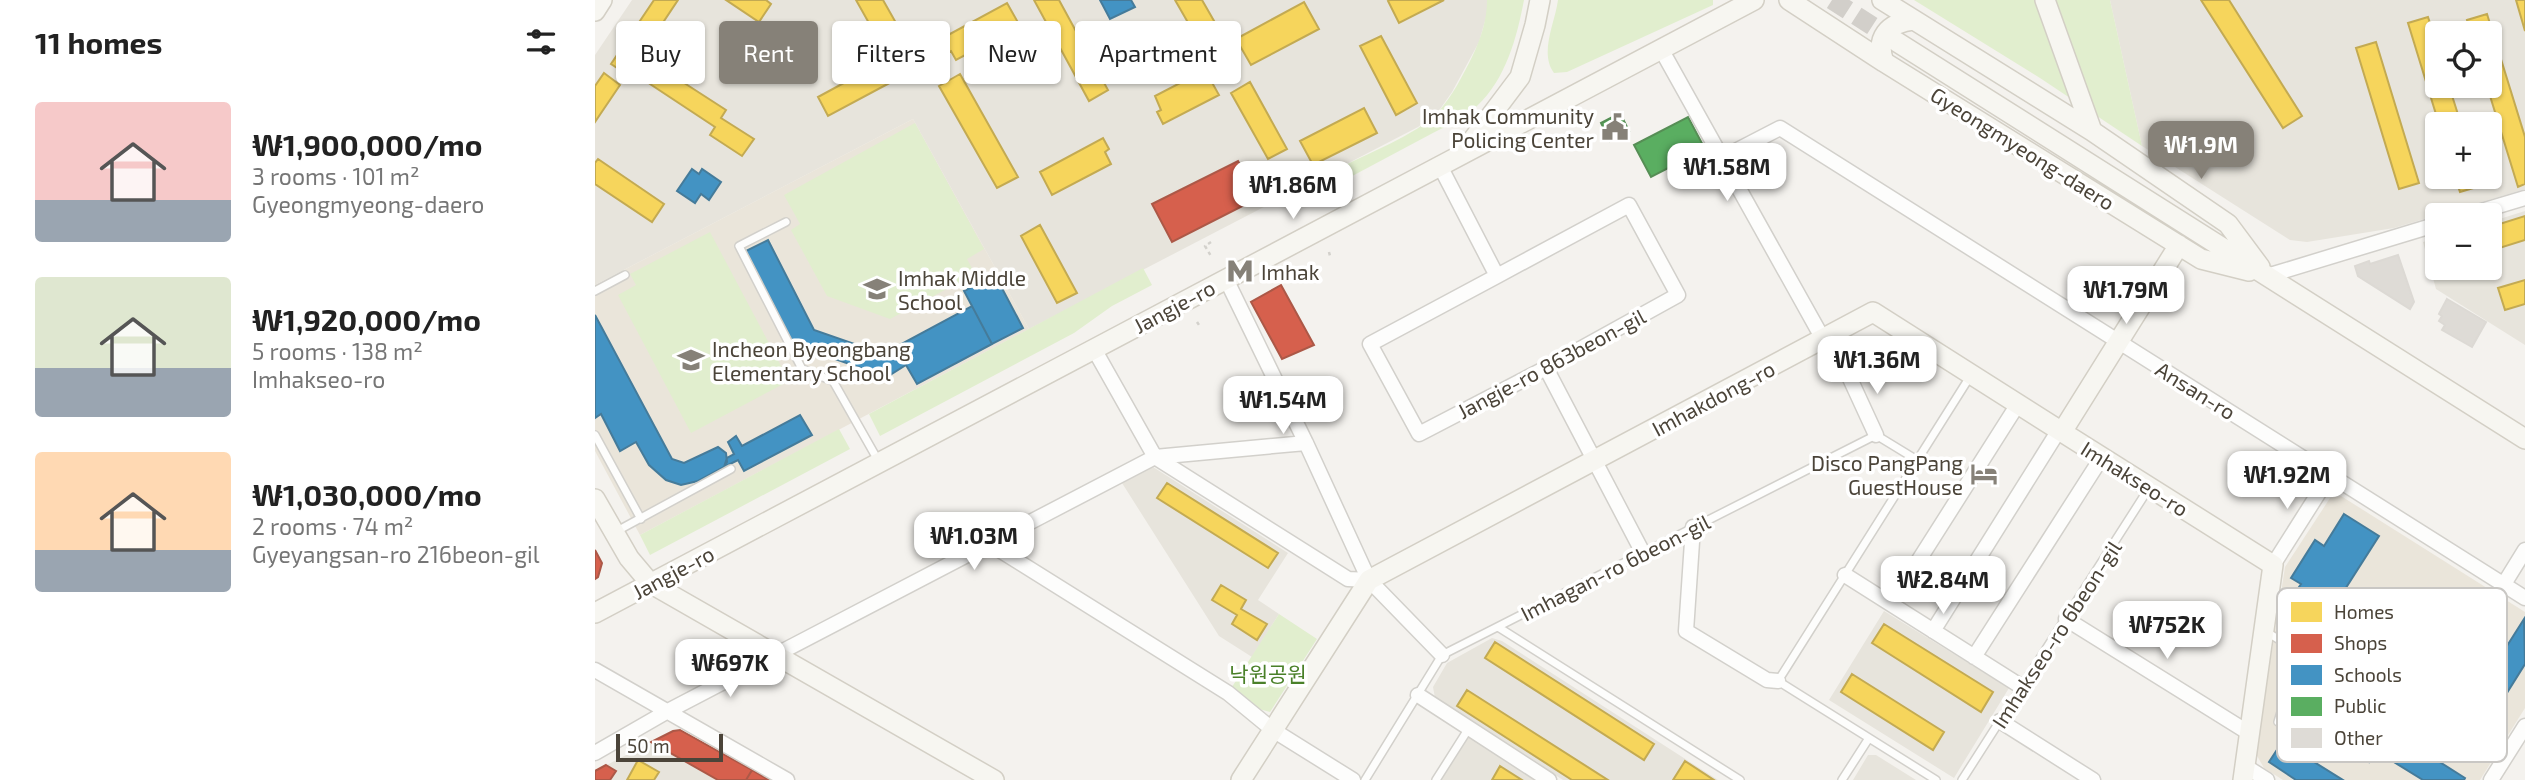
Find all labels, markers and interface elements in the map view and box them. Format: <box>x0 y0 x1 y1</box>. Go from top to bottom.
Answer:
chip: Buy <box>616 21 705 84</box>
chip: Rent <box>719 21 818 84</box>
chip: Filters <box>832 21 950 84</box>
chip: New <box>964 21 1061 84</box>
chip: Apartment <box>1075 21 1241 84</box>
map controls <box>2425 21 2502 280</box>
button: locate <box>2425 21 2502 98</box>
icon: filters <box>522 23 560 61</box>
text: 11 homes <box>35 24 162 60</box>
street label: Gyeongmyeong-daero <box>1926 81 2120 215</box>
place label: Imhak Community Policing Center <box>1422 103 1595 152</box>
public building icon: Imhak Community Policing Center <box>1600 112 1630 142</box>
button: + <box>2425 112 2502 189</box>
pin: ₩1.9M <box>2152 122 2250 181</box>
text: ₩1,900,000/mo <box>252 126 483 162</box>
icon: home <box>91 130 175 214</box>
text: ₩1.9M <box>2164 130 2238 158</box>
pin: ₩1.58M <box>1670 144 1784 203</box>
text: ₩1.58M <box>1683 152 1771 180</box>
text: 3 rooms · 101 m² <box>252 162 419 190</box>
pin: ₩1.86M <box>1236 162 1350 221</box>
text: ₩1.86M <box>1249 170 1337 198</box>
text: Gyeongmyeong-daero <box>252 190 484 218</box>
button: − <box>2425 203 2502 280</box>
metro station icon: Imhak <box>1225 256 1255 286</box>
place label: Imhak <box>1261 259 1320 284</box>
place label: Imhak Middle School <box>898 265 1026 314</box>
pin: ₩1.79M <box>2069 266 2183 326</box>
school or university icon: Imhak Middle School <box>862 274 892 304</box>
street label: Jangje-ro <box>1129 274 1219 339</box>
text: ₩1.79M <box>2083 275 2169 303</box>
text: ₩1,920,000/mo <box>252 301 481 337</box>
street label: Jangje-ro 863beon-gil <box>1453 302 1651 424</box>
icon: home <box>91 305 175 389</box>
place label: Incheon Byeongbang Elementary School <box>712 336 911 385</box>
pin: ₩1.36M <box>1820 336 1934 396</box>
text: 5 rooms · 138 m² <box>252 337 423 365</box>
school or university icon: Incheon Byeongbang Elementary School <box>676 345 706 375</box>
text: ₩1.36M <box>1834 345 1920 373</box>
street label: Imhakdong-ro <box>1647 355 1779 441</box>
street label: Ansan-ro <box>2152 356 2240 424</box>
text: Imhakseo-ro <box>252 365 385 393</box>
pin: ₩1.54M <box>1226 376 1340 436</box>
text: ₩1.54M <box>1239 385 1327 413</box>
street label: Imhakseo-ro <box>2077 435 2193 521</box>
place label: Disco PangPang GuestHouse <box>1811 450 1963 499</box>
pin: ₩1.92M <box>2230 452 2344 511</box>
hotel icon: Disco PangPang GuestHouse <box>1969 459 1999 489</box>
text: ₩1.92M <box>2243 460 2331 488</box>
text: ₩1,030,000/mo <box>252 476 482 512</box>
icon: home <box>91 480 175 564</box>
street label: Imhagan-ro 6beon-gil <box>1516 508 1715 626</box>
text: 2 rooms · 74 m² <box>252 512 413 540</box>
pin: ₩1.03M <box>917 512 1031 572</box>
text: ₩1.03M <box>930 521 1018 549</box>
street label: Imhakseo-ro 6beon-gil <box>1986 535 2126 732</box>
text: Gyeyangsan-ro 216beon-gil <box>252 540 540 568</box>
street label: Jangje-ro <box>628 540 718 605</box>
pin: ₩2.84M <box>1886 556 2000 616</box>
text: ₩2.84M <box>1897 565 1989 593</box>
legend <box>2277 588 2507 762</box>
text: Homes <box>2334 600 2394 623</box>
pin: ₩752K <box>2118 602 2216 661</box>
text: ₩752K <box>2129 610 2205 638</box>
text: Shops <box>2334 631 2387 654</box>
pin: ₩697K <box>681 640 779 699</box>
text: ₩697K <box>691 648 769 676</box>
park label: 낙원공원 <box>1229 661 1307 686</box>
text: Schools <box>2334 663 2402 686</box>
text: Public <box>2334 694 2387 717</box>
text: Other <box>2334 726 2383 749</box>
scale bar <box>616 731 723 763</box>
text: 50 m <box>627 734 670 757</box>

